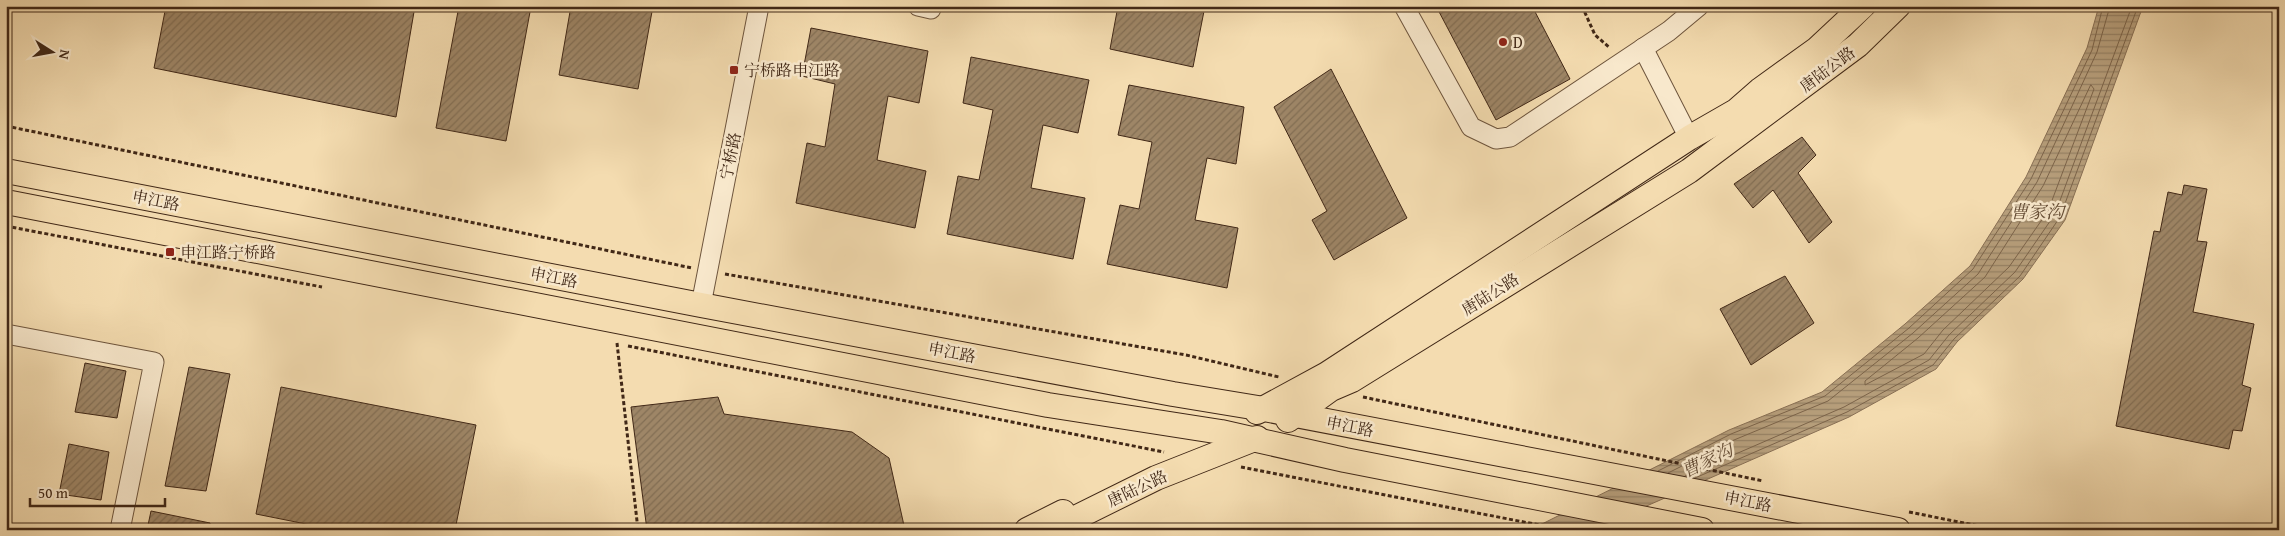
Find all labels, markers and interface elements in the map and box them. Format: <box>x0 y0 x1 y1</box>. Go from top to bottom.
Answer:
north arrow <box>28 28 78 78</box>
place label: D <box>1513 30 1523 54</box>
marker: D <box>1497 36 1509 48</box>
street label: 唐陆公路 <box>1794 40 1860 98</box>
text: N <box>54 48 75 62</box>
place label: 宁桥路申江路 <box>744 58 840 82</box>
marker: 宁桥路申江路 <box>728 64 740 76</box>
street label: 宁桥路 <box>714 130 746 182</box>
street label: 申江路 <box>130 184 182 216</box>
water label: 曹家沟 <box>2010 198 2067 225</box>
place label: 申江路宁桥路 <box>180 240 276 264</box>
marker: 申江路宁桥路 <box>164 246 176 258</box>
street label: 申江路 <box>528 261 580 293</box>
street label: 唐陆公路 <box>1456 267 1524 321</box>
street label: 申江路 <box>926 336 978 368</box>
street label: 申江路 <box>1324 410 1376 442</box>
water label: 曹家沟 <box>1677 435 1740 484</box>
street label: 唐陆公路 <box>1103 464 1171 512</box>
scale bar <box>30 476 165 508</box>
text: 50 m <box>38 482 69 503</box>
street label: 申江路 <box>1722 485 1774 517</box>

